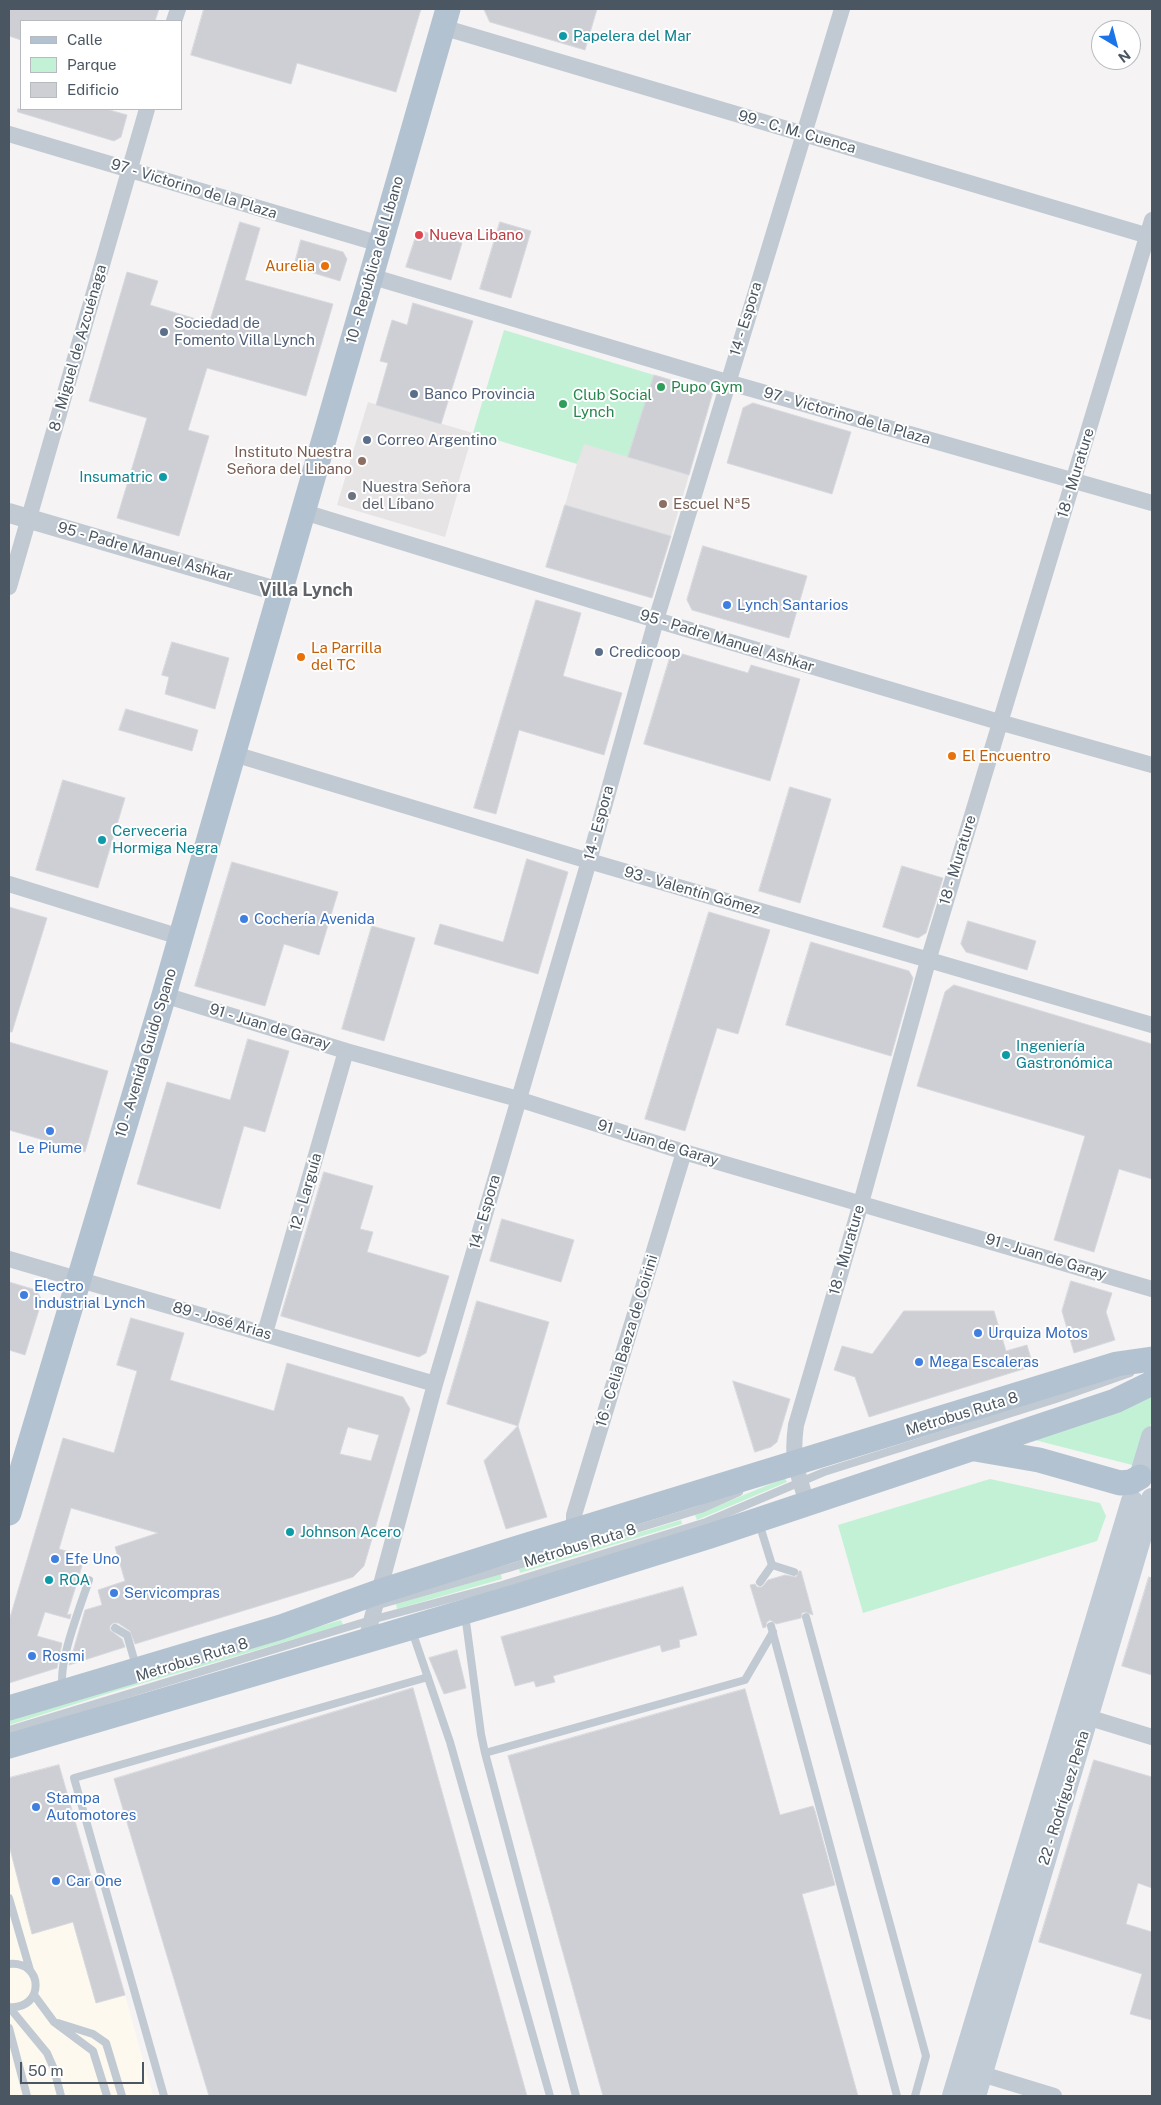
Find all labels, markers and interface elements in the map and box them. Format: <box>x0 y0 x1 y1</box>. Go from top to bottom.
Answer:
legend <box>20 20 182 110</box>
north arrow <box>1091 20 1141 70</box>
place label: Papelera del Mar <box>573 27 691 45</box>
marker: Papelera del Mar <box>557 30 569 42</box>
text: Calle <box>67 31 103 48</box>
text: N <box>1115 46 1134 66</box>
text: Parque <box>67 56 117 73</box>
text: Edificio <box>67 81 119 98</box>
street label: 99 - C. M. Cuenca <box>736 107 858 157</box>
street label: 97 - Victorino de la Plaza <box>109 155 279 223</box>
street label: 10 - República del Líbano <box>342 174 408 346</box>
place label: Nueva Libano <box>429 226 523 244</box>
marker: Nueva Libano <box>413 229 425 241</box>
place label: Aurelia <box>265 257 315 275</box>
marker: Aurelia <box>319 260 331 272</box>
street label: 8 - Miguel de Azcuénaga <box>46 262 110 434</box>
street label: 14 - Espora <box>726 280 766 358</box>
place label: Sociedad de Fomento Villa Lynch <box>174 314 315 349</box>
marker: Sociedad de Fomento Villa Lynch <box>158 326 170 338</box>
place label: Pupo Gym <box>671 378 742 396</box>
marker: Pupo Gym <box>655 381 667 393</box>
street label: 97 - Victorino de la Plaza <box>762 384 932 448</box>
place label: Banco Provincia <box>424 385 535 403</box>
place label: Club Social Lynch <box>573 386 652 421</box>
marker: Banco Provincia <box>408 388 420 400</box>
marker: Club Social Lynch <box>557 398 569 410</box>
street label: 18 - Murature <box>1054 426 1098 520</box>
place label: Correo Argentino <box>377 431 497 449</box>
marker: Correo Argentino <box>361 434 373 446</box>
place label: Instituto Nuestra Señora del Libano <box>226 443 352 478</box>
marker: Instituto Nuestra Señora del Libano <box>356 455 368 467</box>
place label: Insumatric <box>79 468 153 486</box>
marker: Insumatric <box>157 471 169 483</box>
place label: Nuestra Señora del Líbano <box>362 478 471 513</box>
marker: Nuestra Señora del Líbano <box>346 490 358 502</box>
place label: Escuel Nª5 <box>673 495 750 513</box>
marker: Escuel Nª5 <box>657 498 669 510</box>
street label: 95 - Padre Manuel Ashkar <box>55 518 235 586</box>
district label: Villa Lynch <box>259 579 353 601</box>
place label: Lynch Santarios <box>737 596 848 614</box>
marker: Lynch Santarios <box>721 599 733 611</box>
street label: 95 - Padre Manuel Ashkar <box>638 606 816 676</box>
place label: La Parrilla del TC <box>311 639 382 674</box>
place label: Credicoop <box>609 643 680 661</box>
marker: Credicoop <box>593 646 605 658</box>
marker: La Parrilla del TC <box>295 651 307 663</box>
place label: El Encuentro <box>962 747 1051 765</box>
marker: El Encuentro <box>946 750 958 762</box>
street label: 14 - Espora <box>580 784 618 862</box>
street label: 18 - Murature <box>936 813 980 907</box>
place label: Cerveceria Hormiga Negra <box>112 822 218 857</box>
marker: Cerveceria Hormiga Negra <box>96 834 108 846</box>
street label: 93 - Valentín Gómez <box>622 863 762 919</box>
place label: Cochería Avenida <box>254 910 375 928</box>
marker: Cochería Avenida <box>238 913 250 925</box>
street label: 10 - Avenida Guido Spano <box>112 966 180 1140</box>
street label: 91 - Juan de Garay <box>207 1000 333 1054</box>
place label: Ingeniería Gastronómica <box>1016 1037 1113 1072</box>
marker: Ingeniería Gastronómica <box>1000 1049 1012 1061</box>
street label: 91 - Juan de Garay <box>595 1116 721 1170</box>
marker: Le Piume <box>44 1125 56 1137</box>
place label: Le Piume <box>18 1139 82 1157</box>
street label: 12 - Larguía <box>286 1151 326 1233</box>
street label: 14 - Espora <box>466 1173 504 1251</box>
street label: 18 - Murature <box>825 1203 869 1297</box>
street label: 91 - Juan de Garay <box>983 1230 1109 1284</box>
street label: 16 - Celia Baeza de Coirini <box>592 1253 662 1429</box>
place label: Electro Industrial Lynch <box>34 1277 145 1312</box>
marker: Electro Industrial Lynch <box>18 1289 30 1301</box>
street label: 89 - José Arias <box>171 1298 273 1344</box>
place label: Urquiza Motos <box>988 1324 1088 1342</box>
marker: Urquiza Motos <box>972 1327 984 1339</box>
place label: Mega Escaleras <box>929 1353 1039 1371</box>
marker: Mega Escaleras <box>913 1356 925 1368</box>
street label: Metrobus Ruta 8 <box>904 1388 1020 1440</box>
street label: Metrobus Ruta 8 <box>522 1520 638 1572</box>
place label: Johnson Acero <box>300 1523 401 1541</box>
marker: Johnson Acero <box>284 1526 296 1538</box>
place label: Efe Uno <box>65 1550 120 1568</box>
marker: Efe Uno <box>49 1553 61 1565</box>
place label: ROA <box>59 1571 90 1589</box>
marker: ROA <box>43 1574 55 1586</box>
place label: Servicompras <box>124 1584 220 1602</box>
marker: Servicompras <box>108 1587 120 1599</box>
street label: Metrobus Ruta 8 <box>134 1634 250 1686</box>
place label: Rosmi <box>42 1647 85 1665</box>
marker: Rosmi <box>26 1650 38 1662</box>
street label: 22 - Rodríguez Peña <box>1035 1729 1093 1867</box>
place label: Stampa Automotores <box>46 1789 136 1824</box>
marker: Stampa Automotores <box>30 1801 42 1813</box>
place label: Car One <box>66 1872 122 1890</box>
marker: Car One <box>50 1875 62 1887</box>
scale bar <box>22 2052 146 2084</box>
text: 50 m <box>28 2062 63 2079</box>

